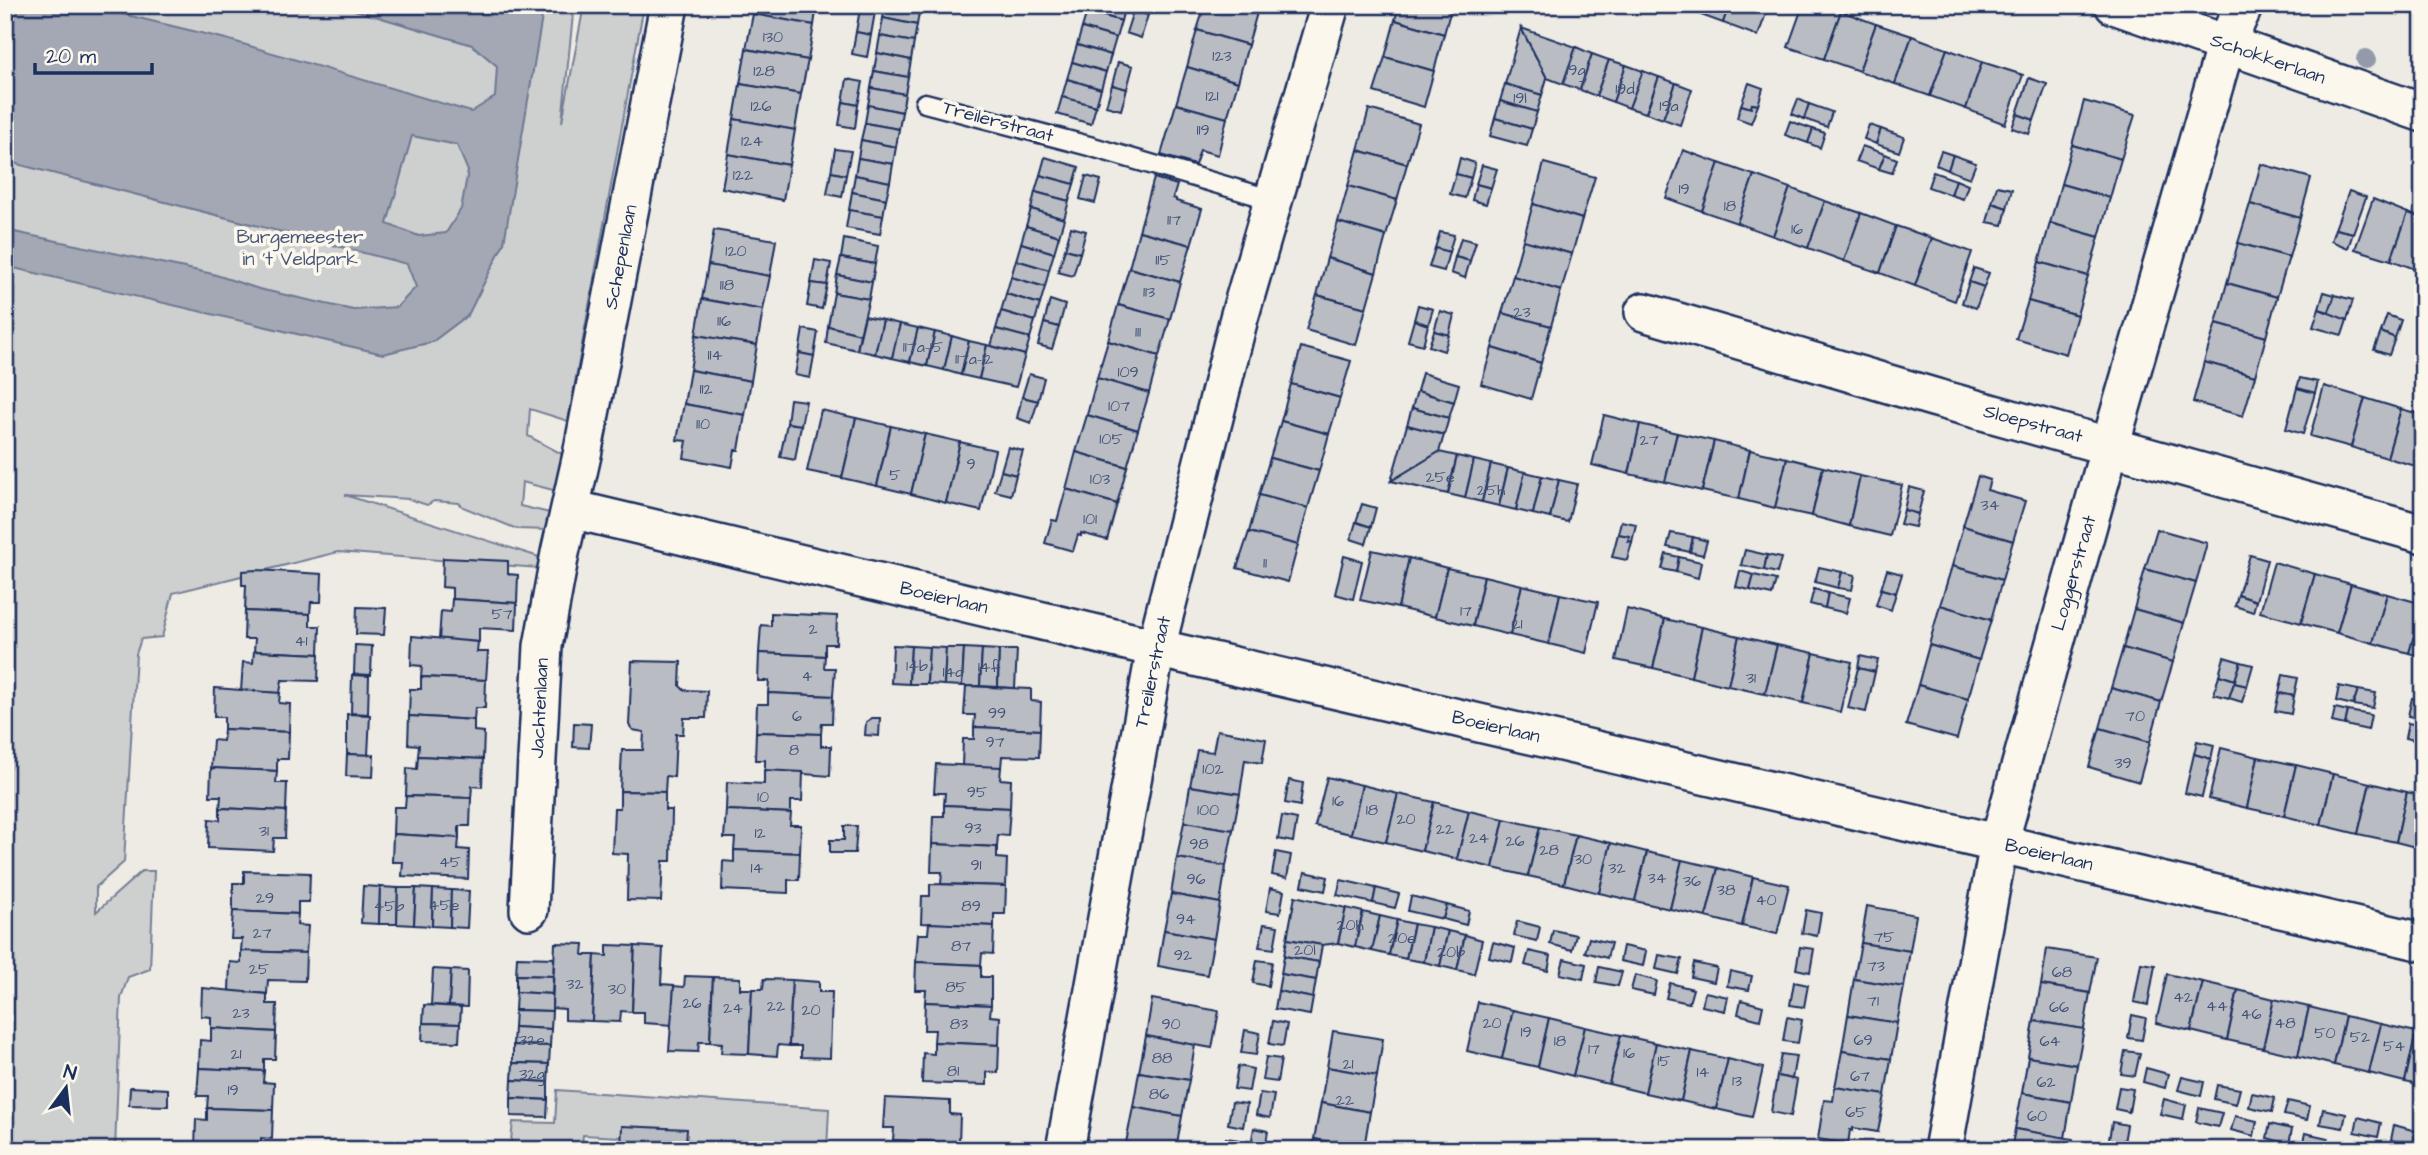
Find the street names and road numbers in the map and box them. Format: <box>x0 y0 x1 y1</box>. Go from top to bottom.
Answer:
street label: Schokkerlaan <box>2207 27 2329 91</box>
street label: Treilerstraat <box>939 94 1057 150</box>
street label: Schepenlaan <box>598 202 644 312</box>
street label: Sloepstraat <box>1981 398 2086 450</box>
street label: Loggerstraat <box>2045 512 2104 634</box>
street label: Boeierlaan <box>897 575 991 621</box>
street label: Treilerstraat <box>1128 613 1178 731</box>
street label: Jachtenlaan <box>524 657 556 759</box>
street label: Boeierlaan <box>1449 704 1543 750</box>
street label: Boeierlaan <box>2002 832 2096 878</box>

